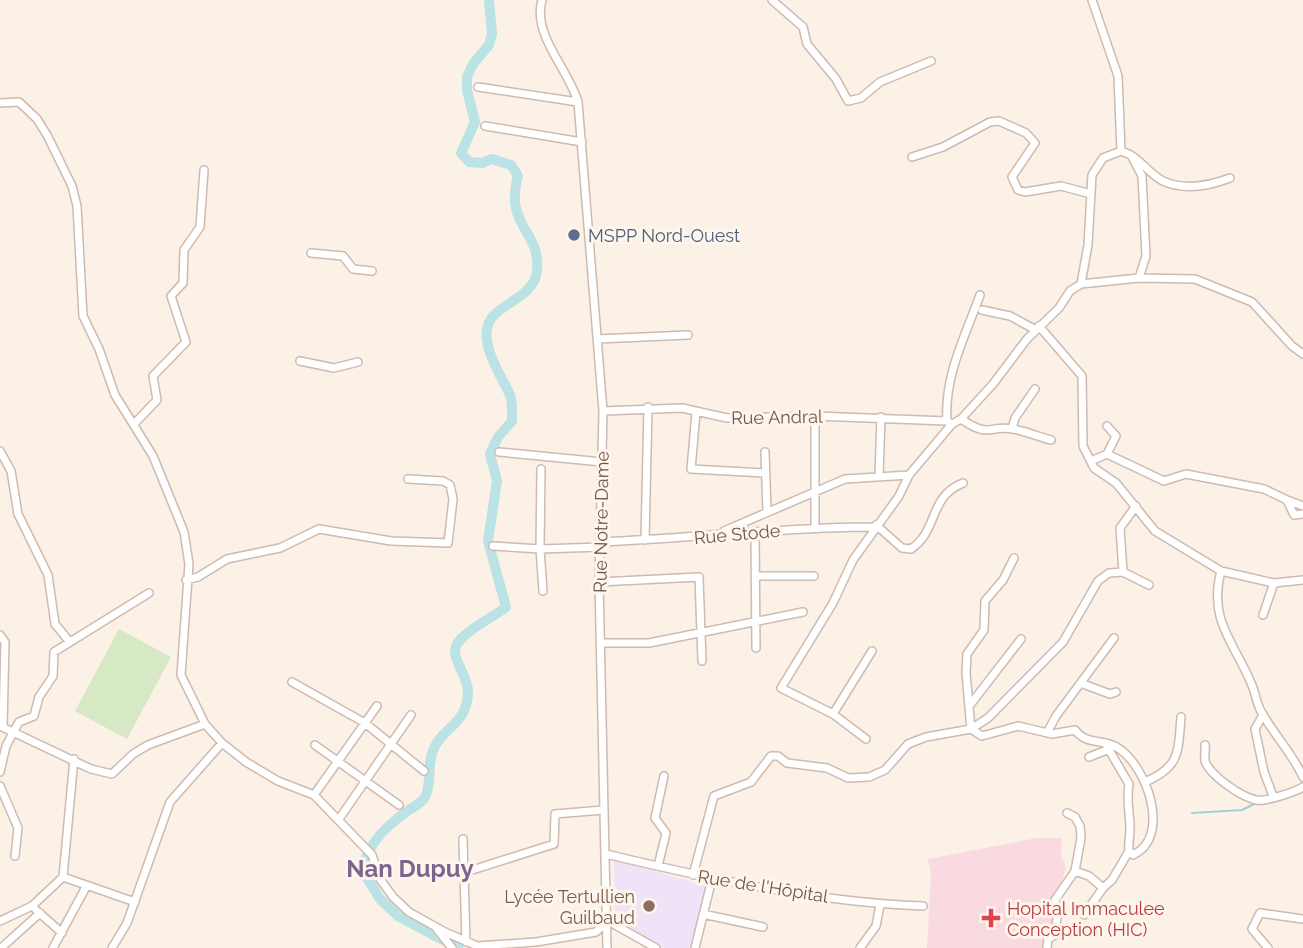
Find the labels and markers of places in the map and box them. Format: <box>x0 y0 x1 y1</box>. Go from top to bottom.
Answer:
place label: MSPP Nord-Ouest <box>588 225 740 246</box>
marker: MSPP Nord-Ouest <box>566 227 582 243</box>
place label: Lycée Tertullien Guilbaud <box>504 886 635 928</box>
marker: Lycée Tertullien Guilbaud <box>641 898 657 914</box>
place label: Hopital Immaculee Conception (HIC) <box>1007 898 1165 940</box>
marker: Hopital Immaculee Conception (HIC) <box>981 908 1001 928</box>

